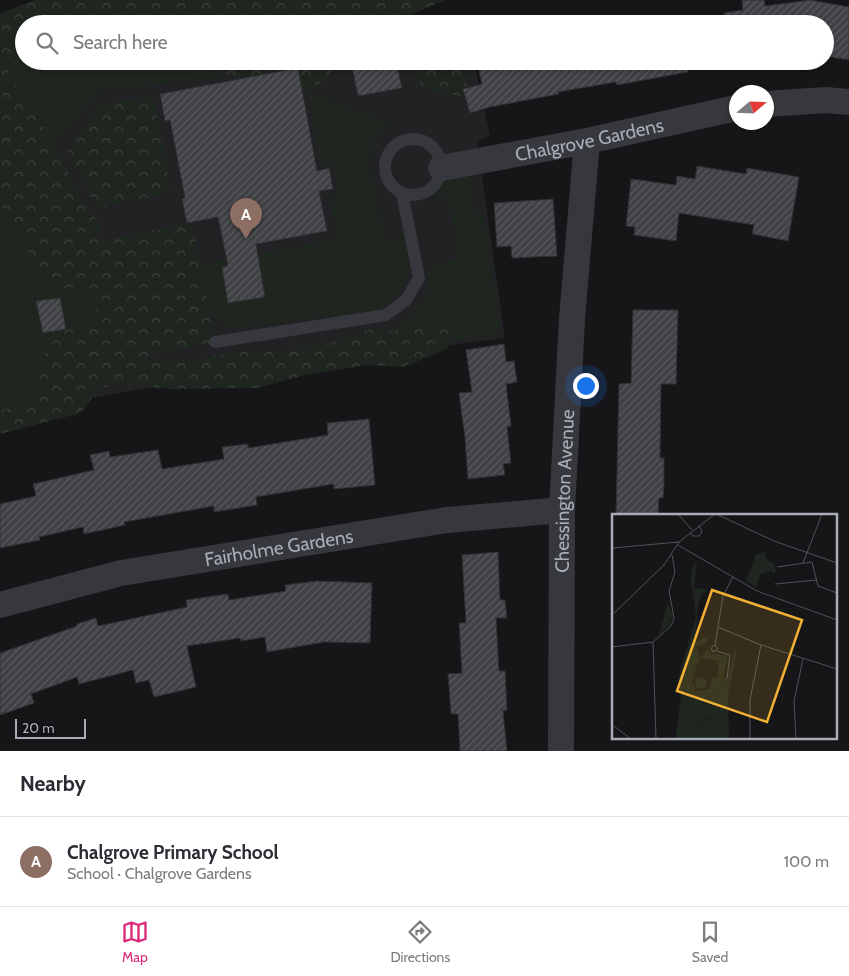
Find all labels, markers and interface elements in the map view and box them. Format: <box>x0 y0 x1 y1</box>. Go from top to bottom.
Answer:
search box <box>15 15 834 70</box>
icon: search <box>33 29 61 57</box>
text: Search here <box>73 31 167 54</box>
north arrow <box>729 85 774 130</box>
street label: Chalgrove Gardens <box>513 113 666 166</box>
pin: A <box>230 198 262 239</box>
your location <box>573 373 599 399</box>
street label: Chessington Avenue <box>551 408 579 573</box>
inset map <box>612 514 836 738</box>
street label: Fairholme Gardens <box>203 524 355 571</box>
scale bar <box>15 716 86 739</box>
text: 20 m <box>22 719 55 737</box>
text: Nearby <box>20 771 86 796</box>
text: Chalgrove Primary School <box>67 841 279 864</box>
text: A <box>31 852 41 871</box>
text: 100 m <box>784 852 829 871</box>
text: School · Chalgrove Gardens <box>67 864 252 883</box>
tab: Map <box>121 918 149 966</box>
tab: Directions <box>390 918 450 966</box>
tab: Saved <box>692 918 728 966</box>

